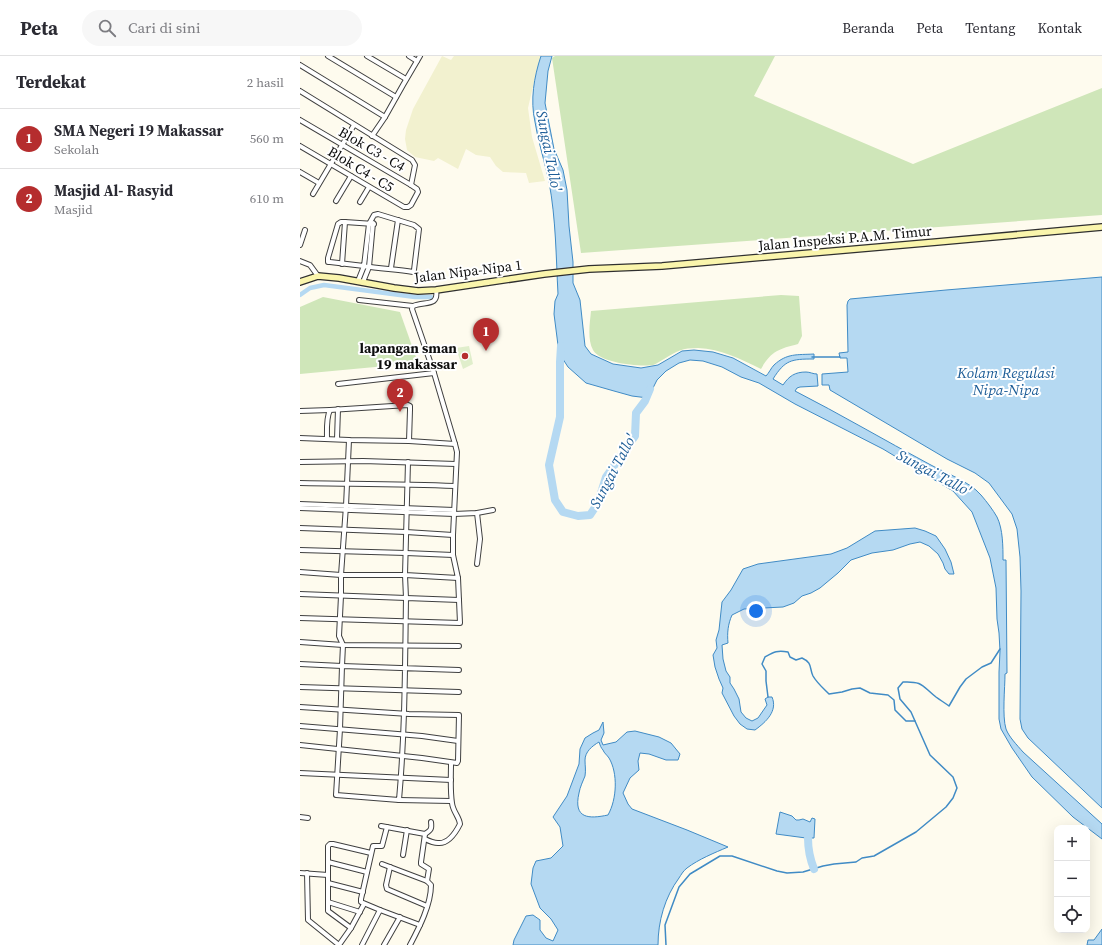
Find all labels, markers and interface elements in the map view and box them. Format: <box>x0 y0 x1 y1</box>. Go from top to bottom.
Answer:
search box <box>82 10 362 46</box>
text: Peta <box>20 15 58 41</box>
icon: search <box>96 17 118 39</box>
text: Cari di sini <box>128 17 200 38</box>
text: Beranda <box>842 18 894 38</box>
text: Peta <box>916 18 943 38</box>
text: Tentang <box>965 18 1016 38</box>
text: Kontak <box>1038 18 1082 38</box>
text: Terdekat <box>16 70 86 94</box>
text: 2 hasil <box>247 74 284 91</box>
water label: Sungai Tallo' <box>531 109 568 193</box>
text: SMA Negeri 19 Makassar <box>54 120 224 141</box>
street label: Blok C3 - C4 <box>335 122 409 176</box>
text: 1 <box>25 130 33 147</box>
text: 560 m <box>250 130 284 147</box>
text: Sekolah <box>54 141 99 158</box>
street label: Blok C4 - C5 <box>324 141 398 197</box>
text: Masjid Al- Rasyid <box>54 180 173 201</box>
text: 2 <box>25 190 33 207</box>
text: 610 m <box>250 190 284 207</box>
text: Masjid <box>54 201 93 218</box>
street label: Jalan Inspeksi P.A.M. Timur <box>756 220 933 256</box>
street label: Jalan Nipa-Nipa 1 <box>412 254 523 288</box>
pin: 1 <box>473 318 499 351</box>
place label: lapangan sman 19 makassar <box>360 338 457 374</box>
marker: lapangan sman 19 makassar <box>460 351 470 361</box>
water label: Kolam Regulasi Nipa-Nipa <box>956 362 1055 400</box>
pin: 2 <box>387 379 413 412</box>
water label: Sungai Tallo' <box>584 430 641 512</box>
water label: Sungai Tallo' <box>893 444 975 501</box>
your location <box>746 601 766 621</box>
map controls <box>1054 825 1090 933</box>
button: + <box>1054 825 1090 861</box>
button: − <box>1054 861 1090 897</box>
button: locate <box>1054 897 1090 933</box>

